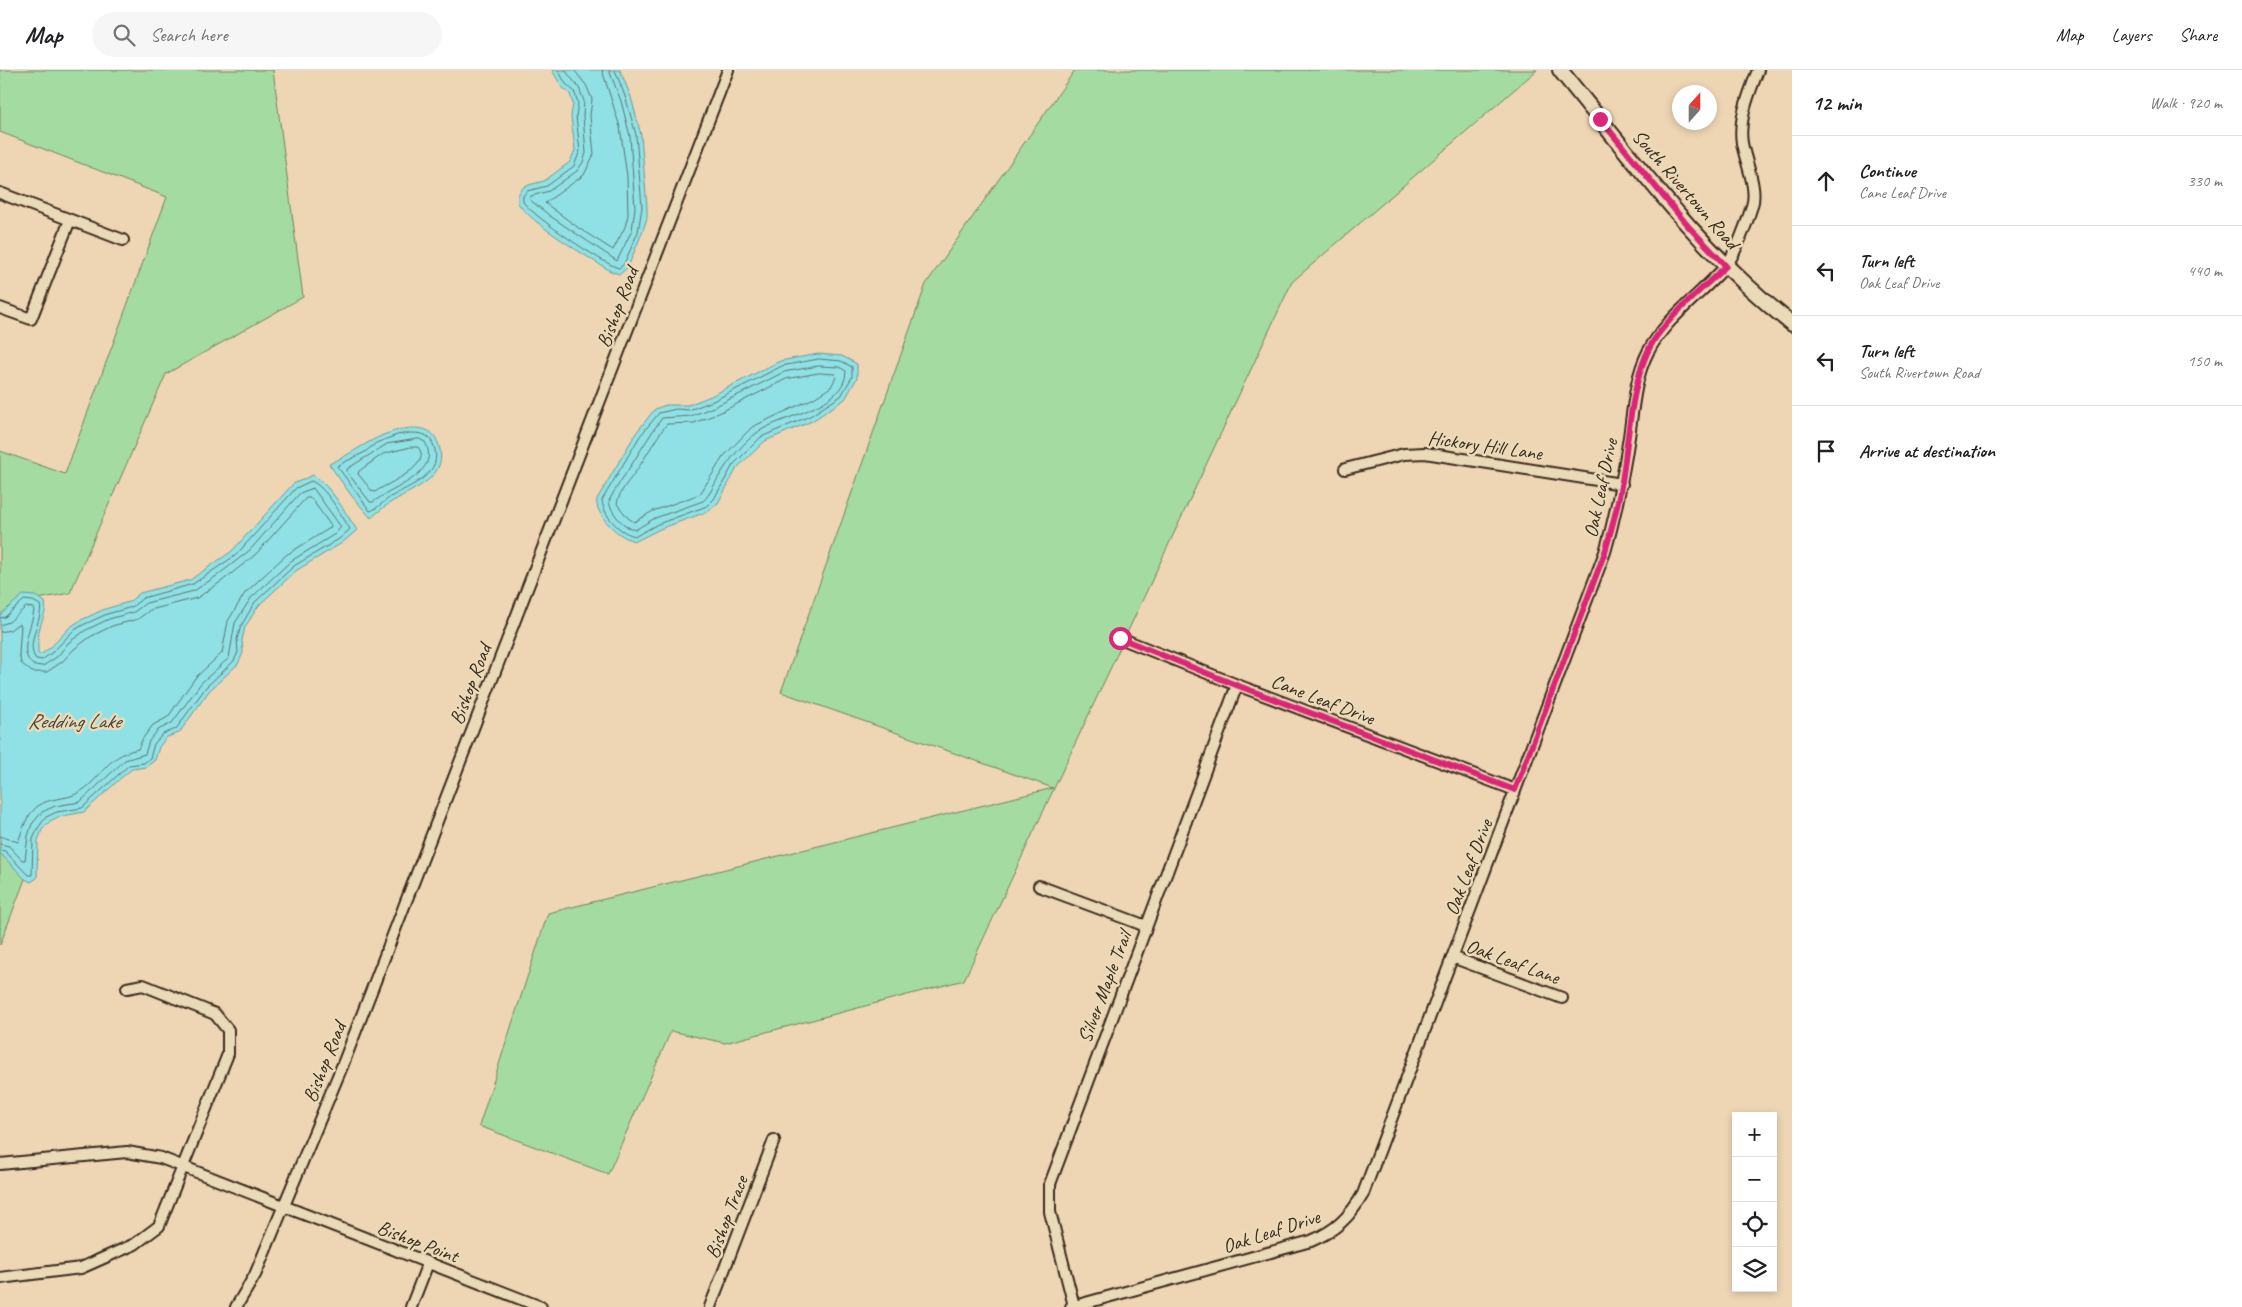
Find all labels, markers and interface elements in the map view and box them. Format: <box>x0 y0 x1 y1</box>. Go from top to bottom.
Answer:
search box <box>92 12 442 57</box>
text: Map <box>25 20 62 50</box>
icon: search <box>110 21 138 49</box>
text: Search here <box>150 23 228 47</box>
text: Map <box>2056 24 2084 46</box>
text: Layers <box>2112 24 2151 46</box>
text: Share <box>2179 24 2217 46</box>
north arrow <box>1672 85 1717 130</box>
text: 12 min <box>1812 90 1862 116</box>
text: Walk · 920 m <box>2150 93 2222 113</box>
route end <box>1589 108 1612 131</box>
street label: South Rivertown Road <box>1627 124 1747 257</box>
text: Continue <box>1859 159 1916 183</box>
icon: ahead <box>1812 167 1840 195</box>
text: 330 m <box>2188 171 2222 191</box>
text: Cane Leaf Drive <box>1859 183 1946 203</box>
text: Turn left <box>1859 249 1914 273</box>
icon: left <box>1812 257 1840 285</box>
street label: Bishop Road <box>591 261 645 351</box>
text: 440 m <box>2188 261 2222 281</box>
text: Oak Leaf Drive <box>1859 273 1939 293</box>
text: Turn left <box>1859 339 1914 363</box>
icon: left <box>1812 347 1840 375</box>
text: 150 m <box>2188 351 2222 371</box>
text: South Rivertown Road <box>1859 363 1979 383</box>
street label: Hickory Hill Lane <box>1426 425 1545 466</box>
street label: Oak Leaf Drive <box>1578 435 1623 540</box>
icon: arrive <box>1812 437 1840 465</box>
text: Arrive at destination <box>1859 439 1995 463</box>
route start <box>1109 627 1132 650</box>
street label: Bishop Road <box>444 638 498 728</box>
street label: Cane Leaf Drive <box>1268 668 1379 731</box>
water label: Redding Lake <box>28 708 123 734</box>
street label: Oak Leaf Drive <box>1439 814 1499 919</box>
street label: Silver Maple Trail <box>1072 925 1138 1046</box>
street label: Oak Leaf Lane <box>1463 933 1564 990</box>
street label: Bishop Road <box>297 1016 353 1106</box>
map controls <box>1732 1112 1777 1292</box>
button: + <box>1732 1112 1777 1157</box>
button: − <box>1732 1157 1777 1202</box>
street label: Bishop Trace <box>699 1171 754 1262</box>
button: locate <box>1732 1202 1777 1247</box>
street label: Oak Leaf Drive <box>1220 1204 1324 1259</box>
street label: Bishop Point <box>374 1215 464 1269</box>
button: layers <box>1732 1247 1777 1292</box>

